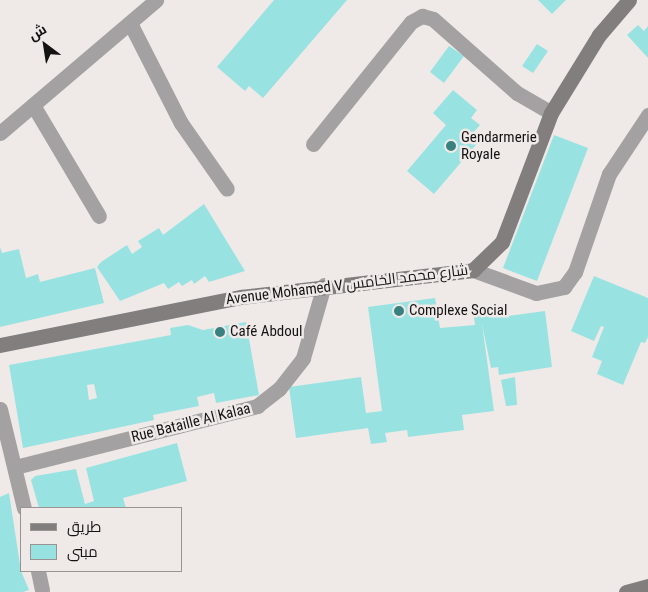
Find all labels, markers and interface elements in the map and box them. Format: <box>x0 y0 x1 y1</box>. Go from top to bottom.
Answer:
north arrow <box>20 20 70 70</box>
text: ش <box>25 21 49 44</box>
place label: Gendarmerie Royale <box>461 128 537 163</box>
marker: Gendarmerie Royale <box>445 140 457 152</box>
street label: Avenue Mohamed V شارع محمد الخامس <box>225 261 469 309</box>
place label: Complexe Social <box>409 302 507 320</box>
marker: Complexe Social <box>393 305 405 317</box>
place label: Café Abdoul <box>230 323 302 341</box>
marker: Café Abdoul <box>214 326 226 338</box>
street label: Rue Bataille Al Kalaa <box>130 399 252 447</box>
legend <box>20 507 182 572</box>
text: طريق <box>67 518 101 536</box>
text: مبنى <box>67 543 98 561</box>

